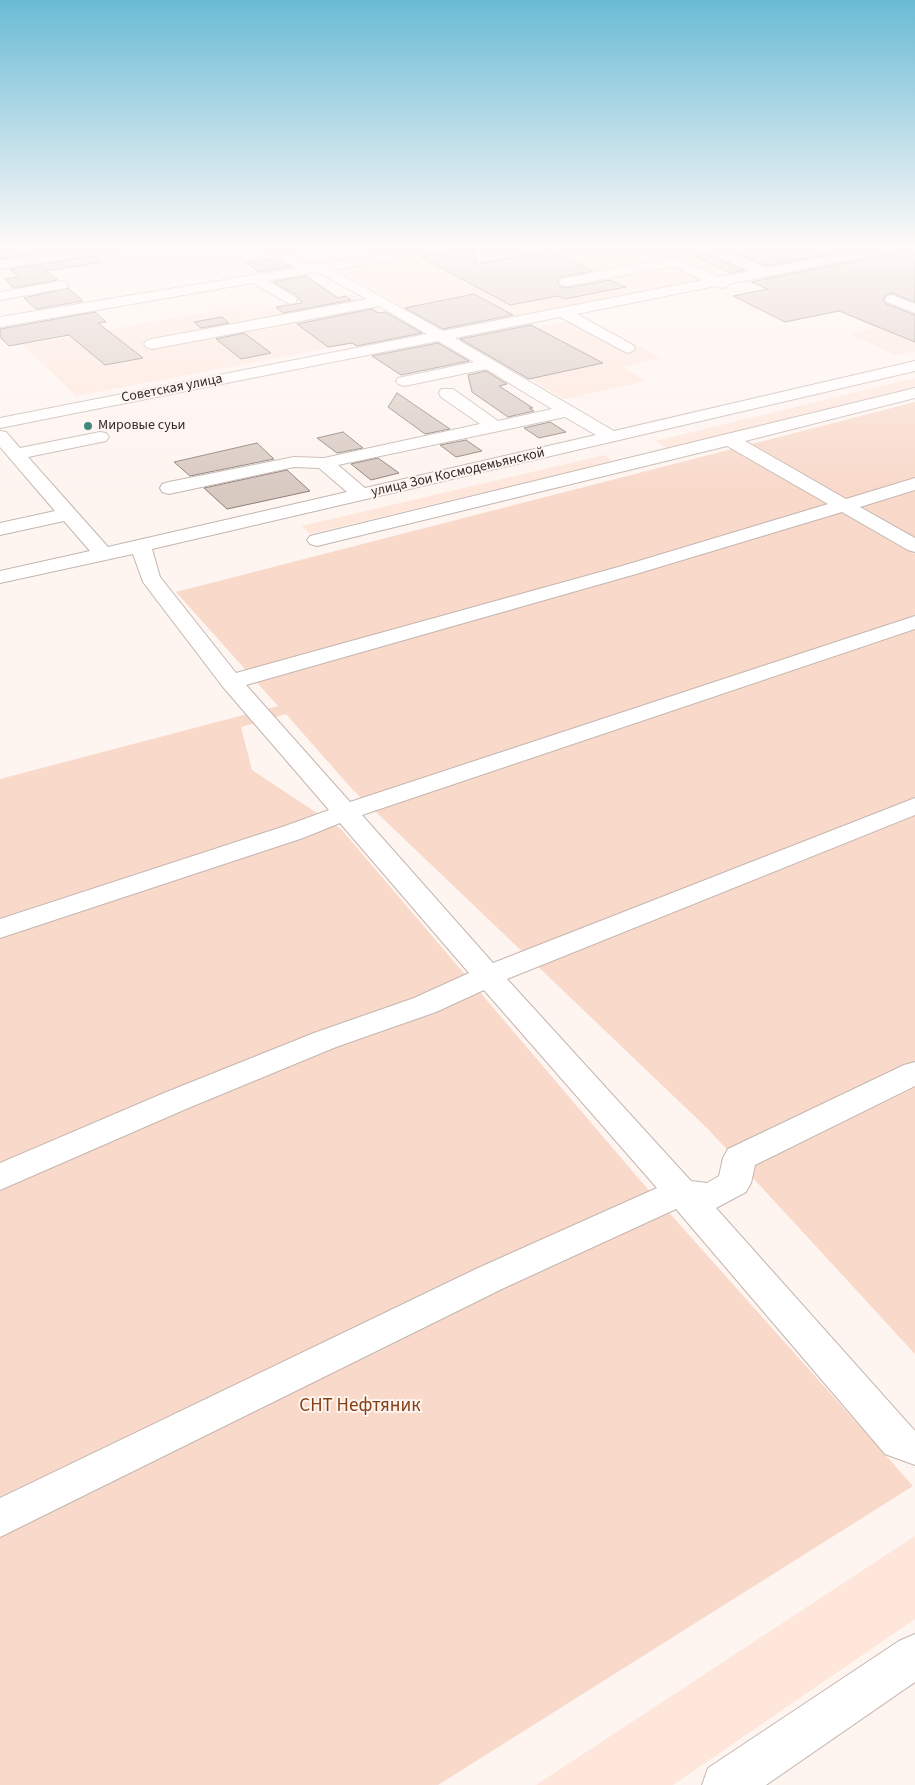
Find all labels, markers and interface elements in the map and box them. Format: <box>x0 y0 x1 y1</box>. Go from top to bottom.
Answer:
street label: Советская улица <box>120 371 224 407</box>
place label: Мировые суьи <box>98 418 186 434</box>
marker: Мировые суьи <box>82 420 94 432</box>
street label: улица Зои Космодемьянской <box>370 445 546 501</box>
park label: СНТ Нефтяник <box>299 1396 421 1418</box>

